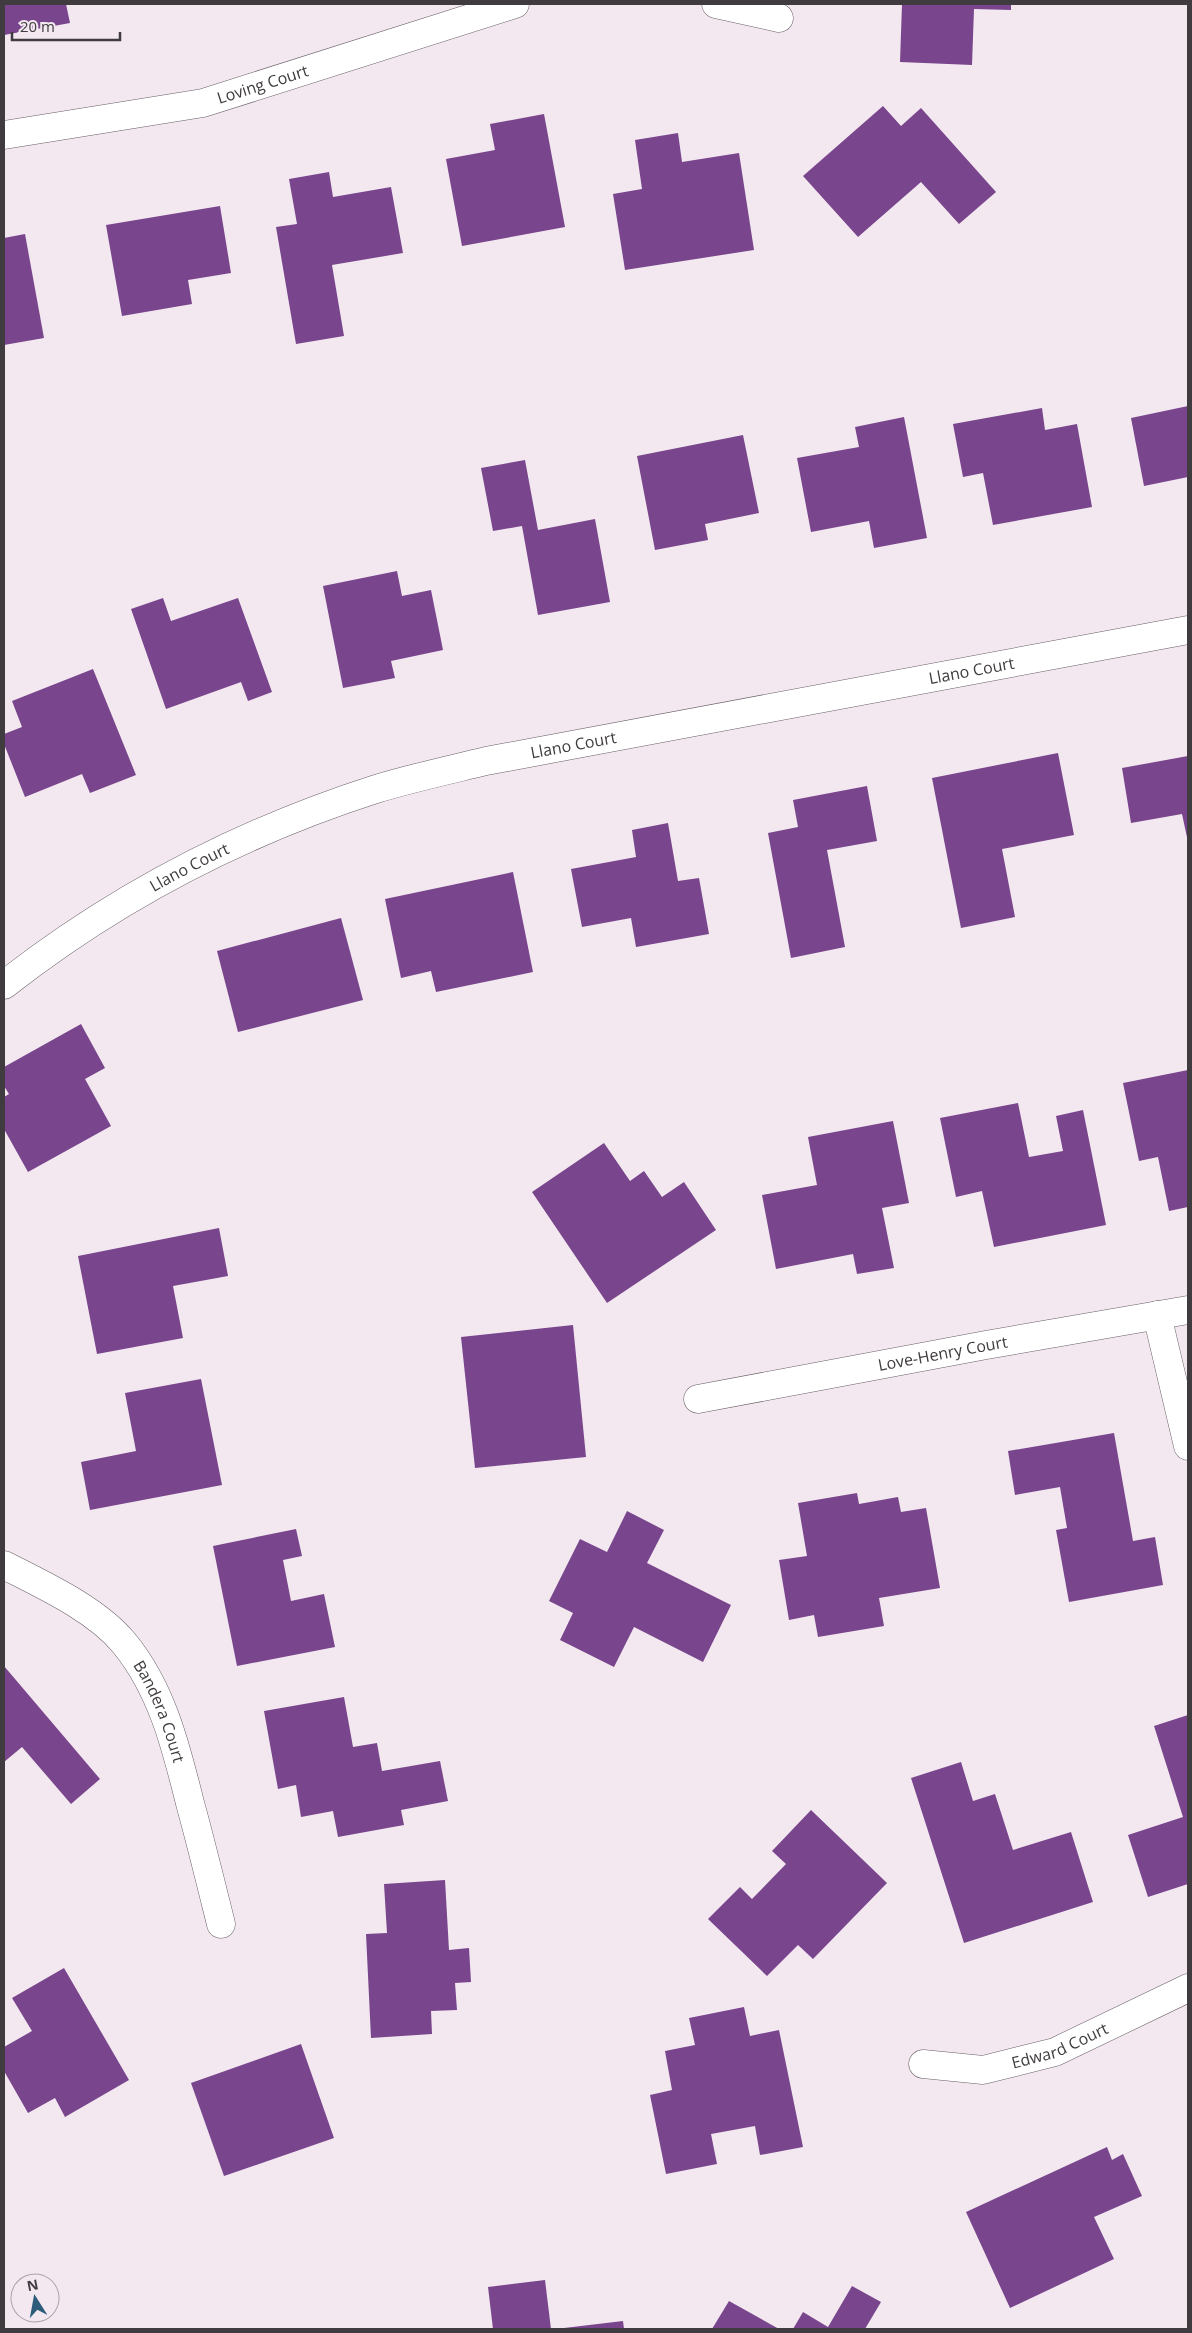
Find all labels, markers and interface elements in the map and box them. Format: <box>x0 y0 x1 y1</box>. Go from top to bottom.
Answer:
scale bar <box>12 10 120 42</box>
text: 20 m <box>20 16 55 36</box>
street label: Loving Court <box>214 59 311 109</box>
street label: Llano Court <box>927 652 1016 689</box>
street label: Llano Court <box>529 726 618 763</box>
street label: Llano Court <box>146 837 233 897</box>
street label: Love-Henry Court <box>876 1330 1009 1376</box>
street label: Bandera Court <box>129 1656 190 1765</box>
street label: Edward Court <box>1009 2017 1112 2073</box>
north arrow <box>10 2273 60 2323</box>
text: N <box>25 2274 40 2295</box>

